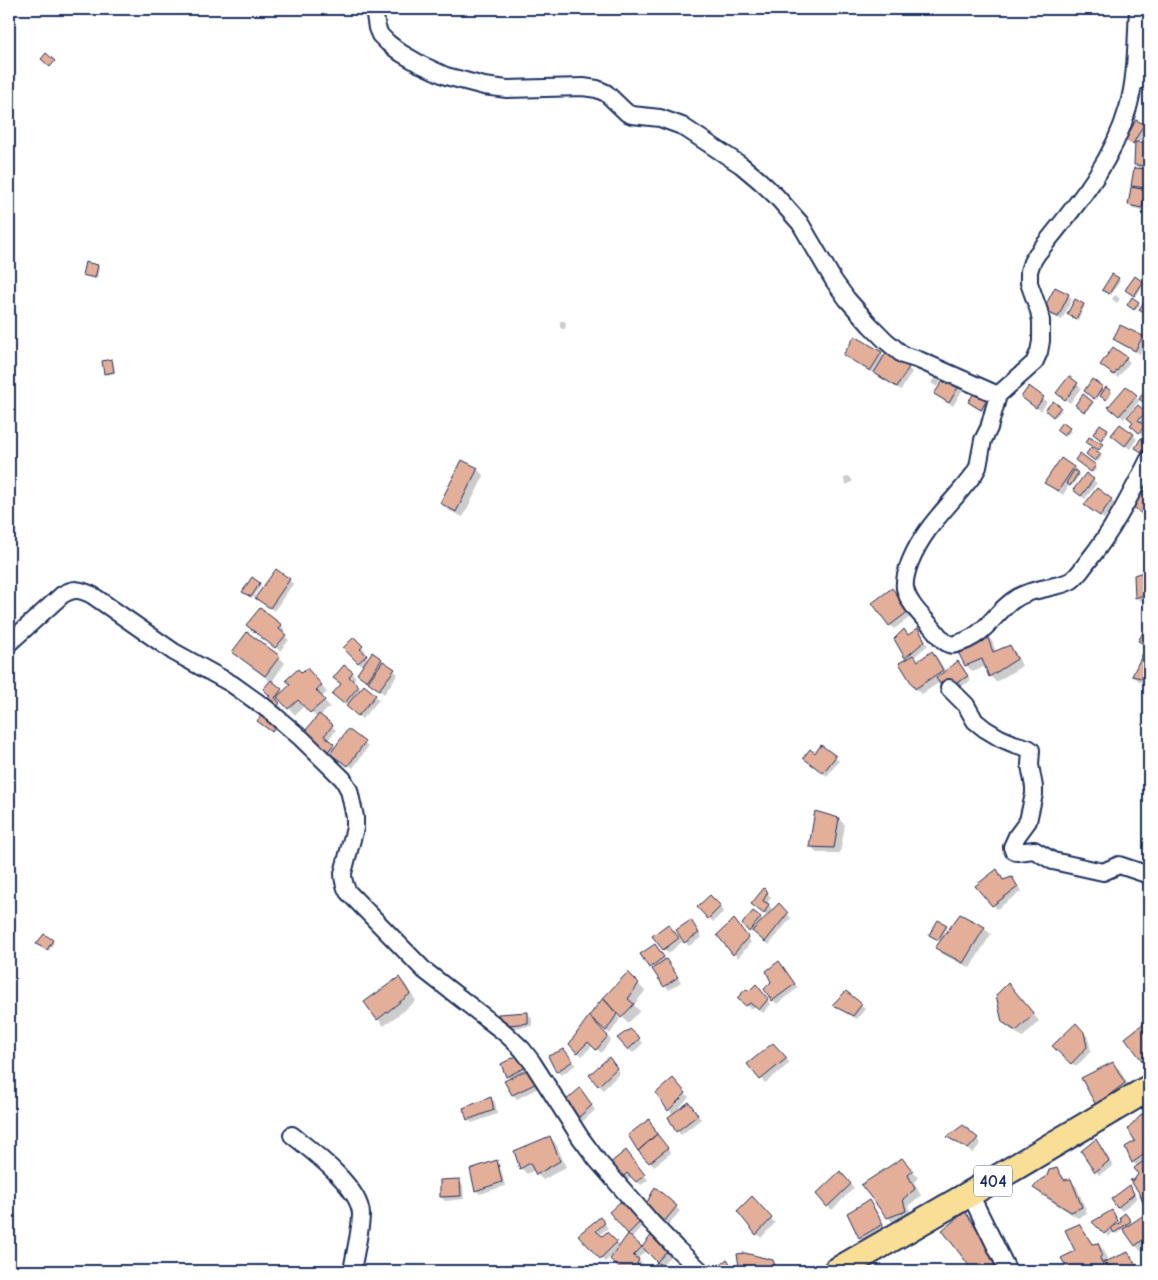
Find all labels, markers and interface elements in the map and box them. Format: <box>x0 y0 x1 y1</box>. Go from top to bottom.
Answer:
road number: 404 <box>974 1166 1012 1196</box>

